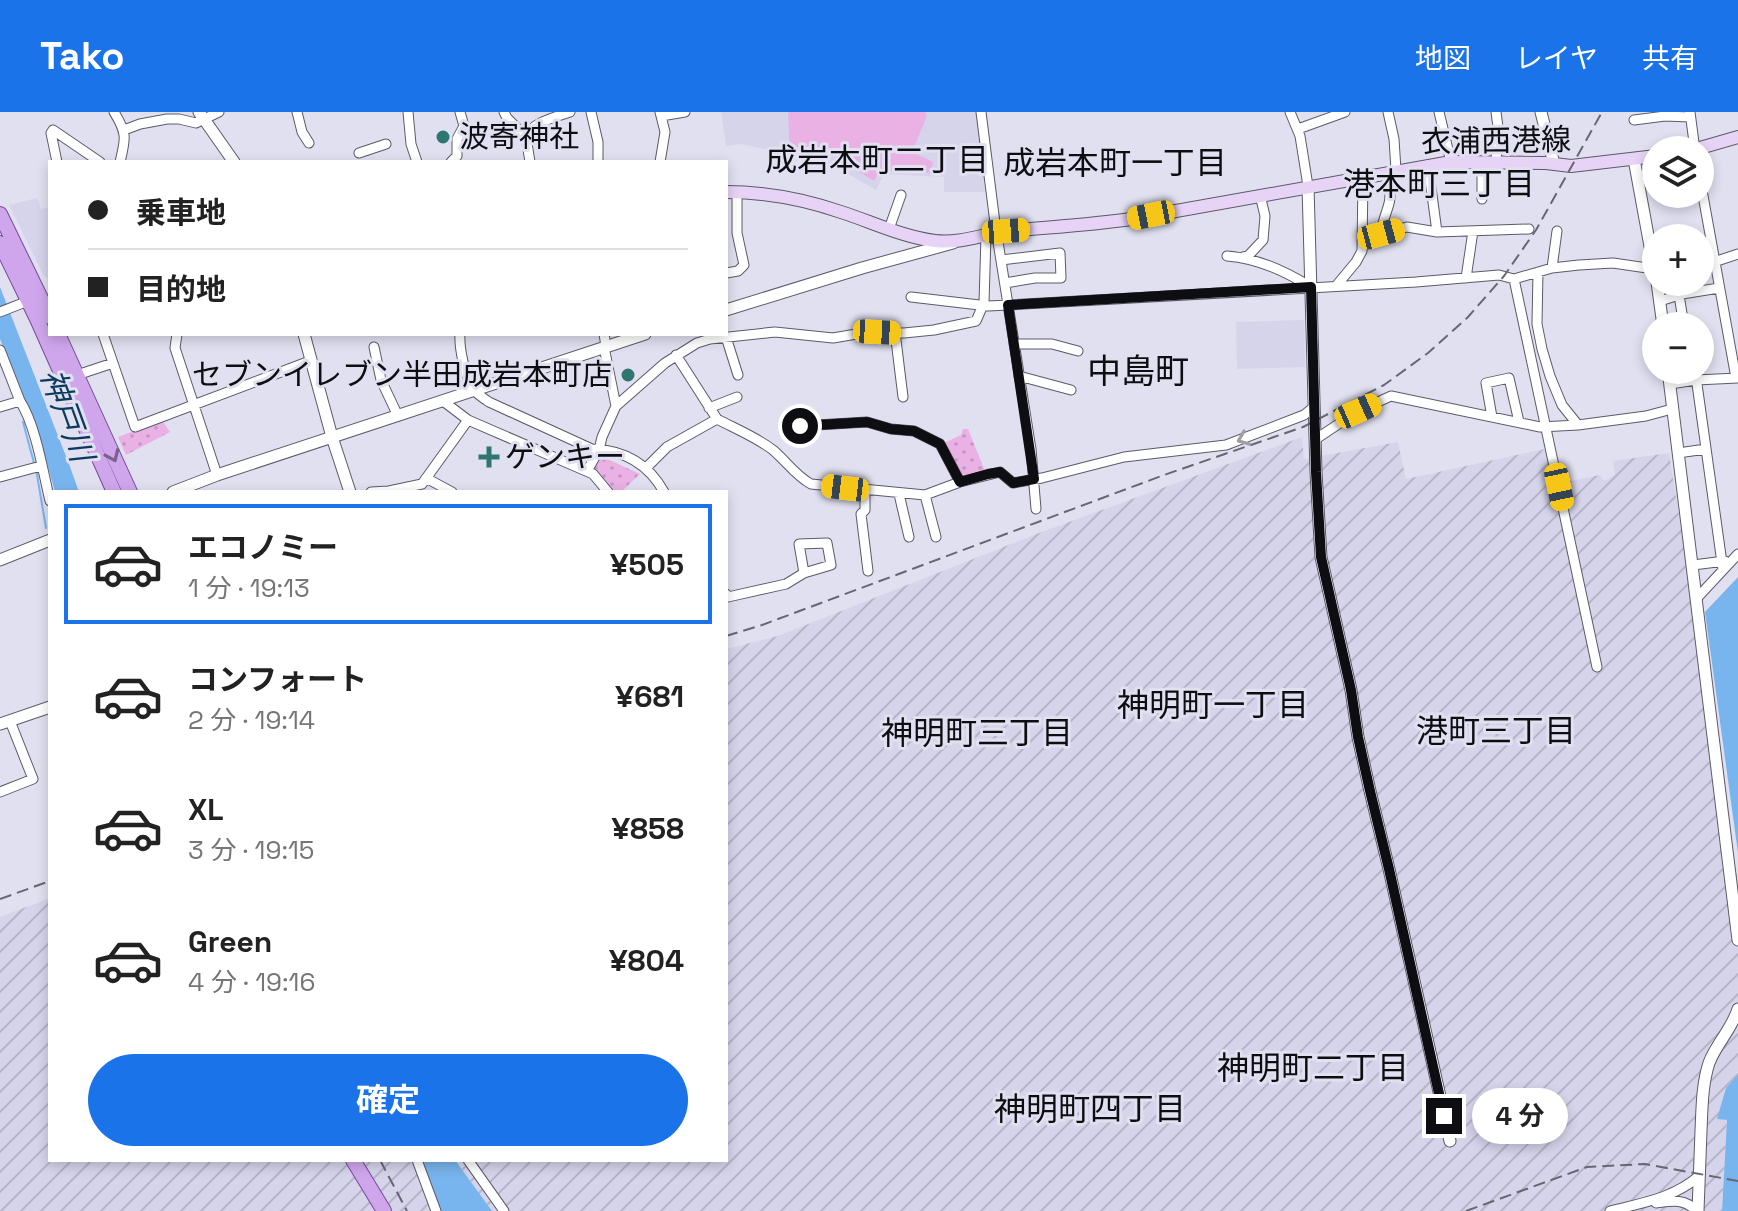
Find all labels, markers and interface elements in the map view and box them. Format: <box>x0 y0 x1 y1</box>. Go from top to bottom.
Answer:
text: Tako <box>40 32 125 80</box>
text: 地図 <box>1415 40 1471 76</box>
text: レイヤ <box>1515 40 1598 76</box>
text: 共有 <box>1642 40 1698 76</box>
place label: 波寄神社 <box>459 117 579 156</box>
street label: 衣浦西港線 <box>1421 120 1571 161</box>
marker: 波寄神社 <box>434 128 452 146</box>
map controls <box>1642 136 1714 384</box>
button: layers <box>1642 136 1714 208</box>
district label: 成岩本町二丁目 <box>765 140 989 180</box>
district label: 成岩本町一丁目 <box>1003 143 1227 183</box>
district label: 港本町三丁目 <box>1343 164 1535 204</box>
text: 乗車地 <box>136 193 226 232</box>
car <box>1125 199 1177 231</box>
car <box>1355 216 1407 252</box>
car <box>981 217 1031 245</box>
button: + <box>1642 224 1714 296</box>
text: 目的地 <box>136 270 226 309</box>
button: − <box>1642 312 1714 384</box>
car <box>852 319 902 345</box>
district label: 中島町 <box>1087 350 1189 393</box>
place label: セブンイレブン半田成岩本町店 <box>192 355 612 394</box>
water label: 神戸川 <box>32 363 103 470</box>
marker: セブンイレブン半田成岩本町店 <box>619 366 637 384</box>
car <box>1331 390 1385 432</box>
route start <box>782 408 818 444</box>
one-way arrow <box>1237 429 1251 445</box>
place label: ゲンキー <box>505 437 625 476</box>
one-way arrow <box>104 448 120 462</box>
marker: ゲンキー <box>480 448 498 466</box>
car <box>1542 461 1576 513</box>
car <box>820 473 870 503</box>
icon: car <box>92 528 164 600</box>
text: エコノミー <box>188 528 338 567</box>
text: ¥505 <box>610 545 684 584</box>
text: 1 分 · 19:13 <box>188 571 310 605</box>
icon: car <box>92 660 164 732</box>
text: コンフォート <box>188 660 367 699</box>
text: ¥681 <box>615 677 684 716</box>
district label: 神明町一丁目 <box>1117 685 1309 725</box>
text: 2 分 · 19:14 <box>188 703 315 737</box>
district label: 港町三丁目 <box>1416 711 1576 751</box>
district label: 神明町三丁目 <box>881 713 1073 753</box>
text: XL <box>188 790 224 829</box>
icon: car <box>92 792 164 864</box>
text: ¥858 <box>611 809 684 848</box>
text: 3 分 · 19:15 <box>188 833 314 867</box>
text: Green <box>188 922 272 961</box>
icon: car <box>92 924 164 996</box>
text: ¥804 <box>609 941 684 980</box>
text: 4 分 · 19:16 <box>188 965 315 999</box>
district label: 神明町二丁目 <box>1217 1048 1409 1088</box>
button: 確定 <box>88 1054 688 1146</box>
callout: 4 分 <box>1472 1088 1568 1144</box>
district label: 神明町四丁目 <box>994 1089 1186 1129</box>
route end <box>1426 1098 1462 1134</box>
text: 4 分 <box>1495 1099 1545 1133</box>

